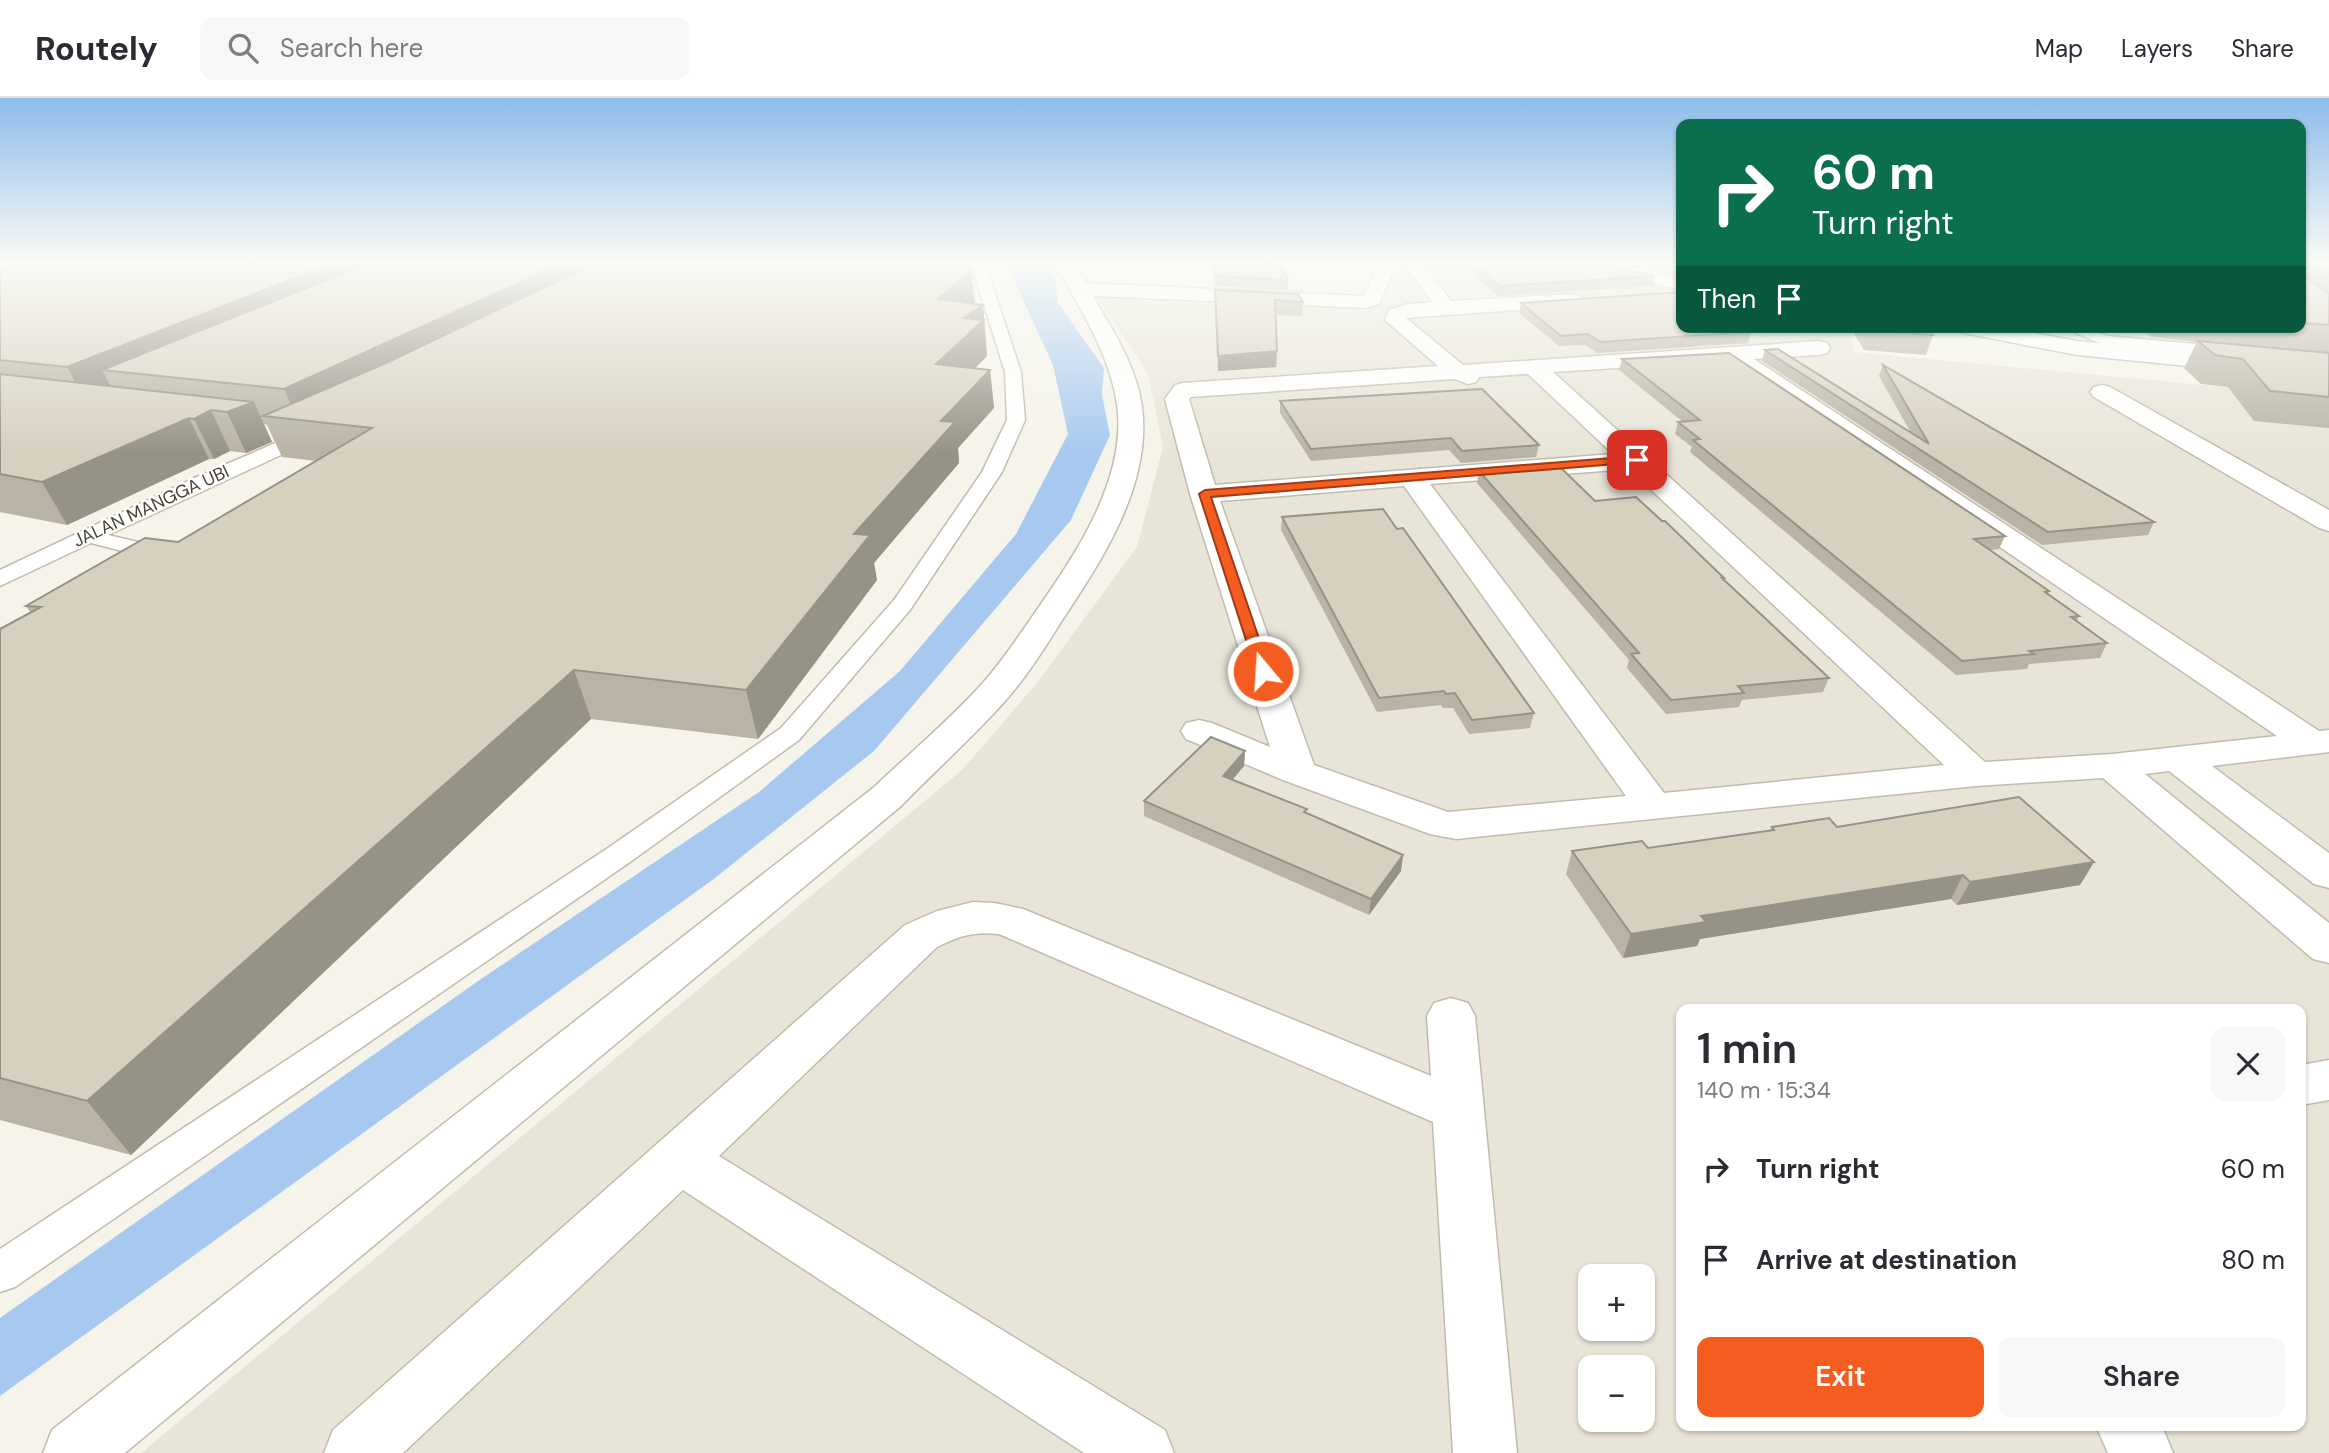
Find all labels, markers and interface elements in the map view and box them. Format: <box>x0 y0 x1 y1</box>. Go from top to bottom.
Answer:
search box <box>200 17 690 80</box>
text: Routely <box>35 27 158 70</box>
icon: search <box>224 29 262 67</box>
text: Search here <box>280 31 423 65</box>
text: Map <box>2035 33 2083 64</box>
text: Layers <box>2121 33 2193 64</box>
text: Share <box>2231 33 2294 64</box>
text: 60 m <box>1812 140 1935 204</box>
icon: right <box>1697 147 1788 238</box>
text: Turn right <box>1812 202 1954 244</box>
icon: arrive <box>1770 280 1808 318</box>
text: Then <box>1697 282 1756 316</box>
pin <box>1607 430 1667 490</box>
icon: arrive <box>1618 441 1656 479</box>
street label: JALAN MANGGA UBI <box>69 459 233 553</box>
position arrow <box>1226 634 1300 708</box>
text: 1 min <box>1697 1021 1797 1076</box>
button: close <box>2211 1027 2285 1101</box>
text: 140 m · 15:34 <box>1697 1075 1831 1105</box>
icon: right <box>1697 1150 1735 1188</box>
text: Turn right <box>1756 1152 1880 1186</box>
text: 60 m <box>2221 1152 2285 1186</box>
icon: arrive <box>1697 1241 1735 1279</box>
text: Arrive at destination <box>1756 1243 2017 1277</box>
text: 80 m <box>2221 1243 2285 1277</box>
map controls <box>1578 1264 1655 1432</box>
button: + <box>1578 1264 1655 1341</box>
button: Exit <box>1697 1337 1984 1417</box>
button: Share <box>1998 1337 2285 1417</box>
button: − <box>1578 1355 1655 1432</box>

